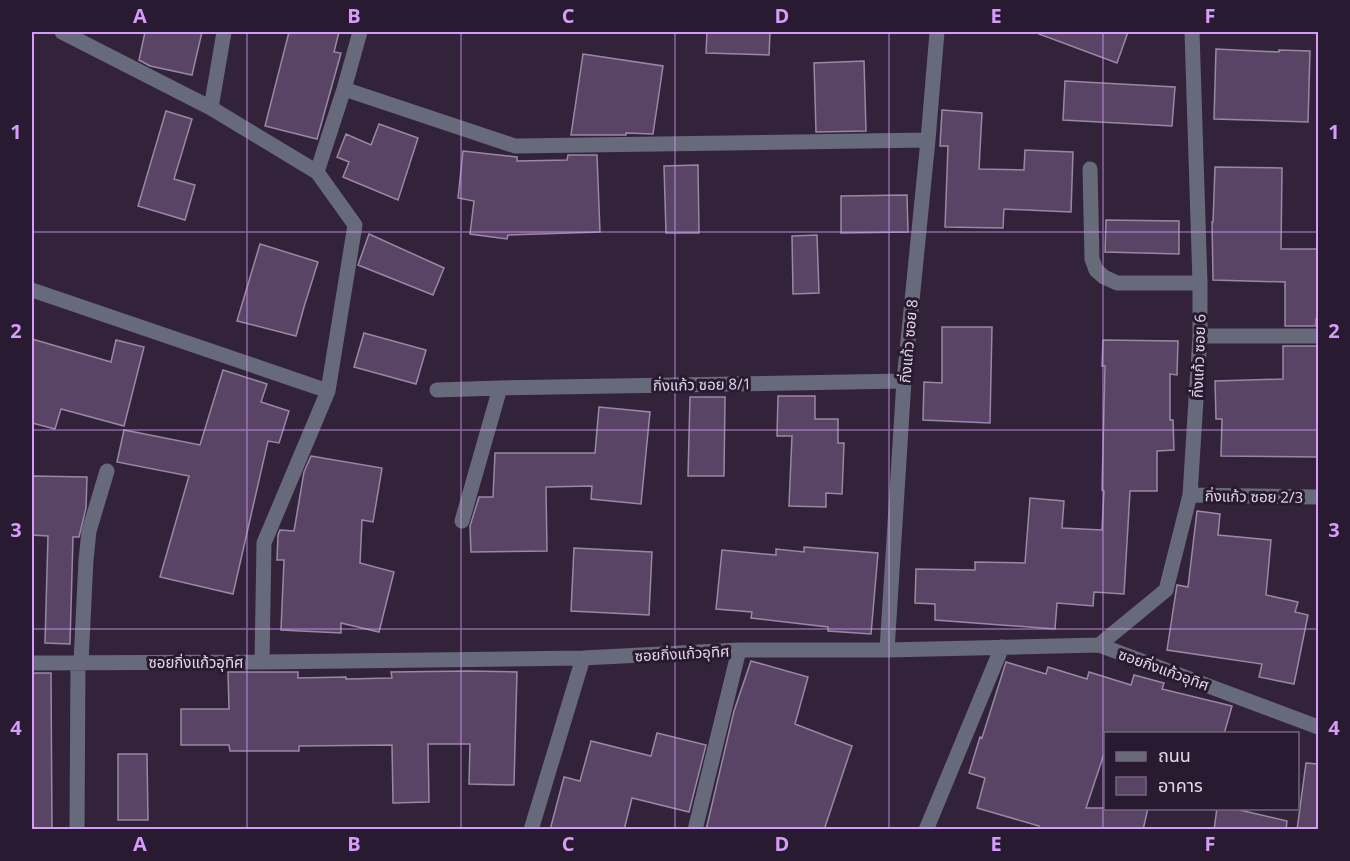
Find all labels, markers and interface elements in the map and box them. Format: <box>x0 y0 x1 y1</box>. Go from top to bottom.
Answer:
text: A <box>133 2 147 29</box>
text: B <box>347 2 361 29</box>
text: C <box>562 2 575 29</box>
text: D <box>775 2 789 29</box>
text: E <box>990 2 1002 29</box>
text: F <box>1205 2 1215 29</box>
text: 1 <box>10 118 22 145</box>
text: 1 <box>1328 118 1340 145</box>
street label: กิ่งแก้ว ซอย 8 <box>894 298 922 384</box>
street label: กิ่งแก้ว ซอย 6 <box>1187 314 1209 398</box>
text: 2 <box>10 317 22 344</box>
text: 2 <box>1328 317 1340 344</box>
street label: กิ่งแก้ว ซอย 8/1 <box>653 373 751 395</box>
street label: กิ่งแก้ว ซอย 2/3 <box>1205 485 1303 507</box>
text: 3 <box>10 516 22 543</box>
text: 3 <box>1328 516 1340 543</box>
street label: ซอยกิ่งแก้วอุทิศ <box>634 641 730 665</box>
street label: ซอยกิ่งแก้วอุทิศ <box>1116 643 1212 695</box>
street label: ซอยกิ่งแก้วอุทิศ <box>149 652 243 672</box>
text: 4 <box>10 714 22 741</box>
text: 4 <box>1328 714 1340 741</box>
legend <box>1104 732 1299 810</box>
text: ถนน <box>1158 743 1191 767</box>
text: อาคาร <box>1158 773 1203 797</box>
text: A <box>133 830 147 857</box>
text: B <box>347 830 361 857</box>
text: C <box>562 830 575 857</box>
text: D <box>775 830 789 857</box>
text: E <box>990 830 1002 857</box>
text: F <box>1205 830 1215 857</box>

